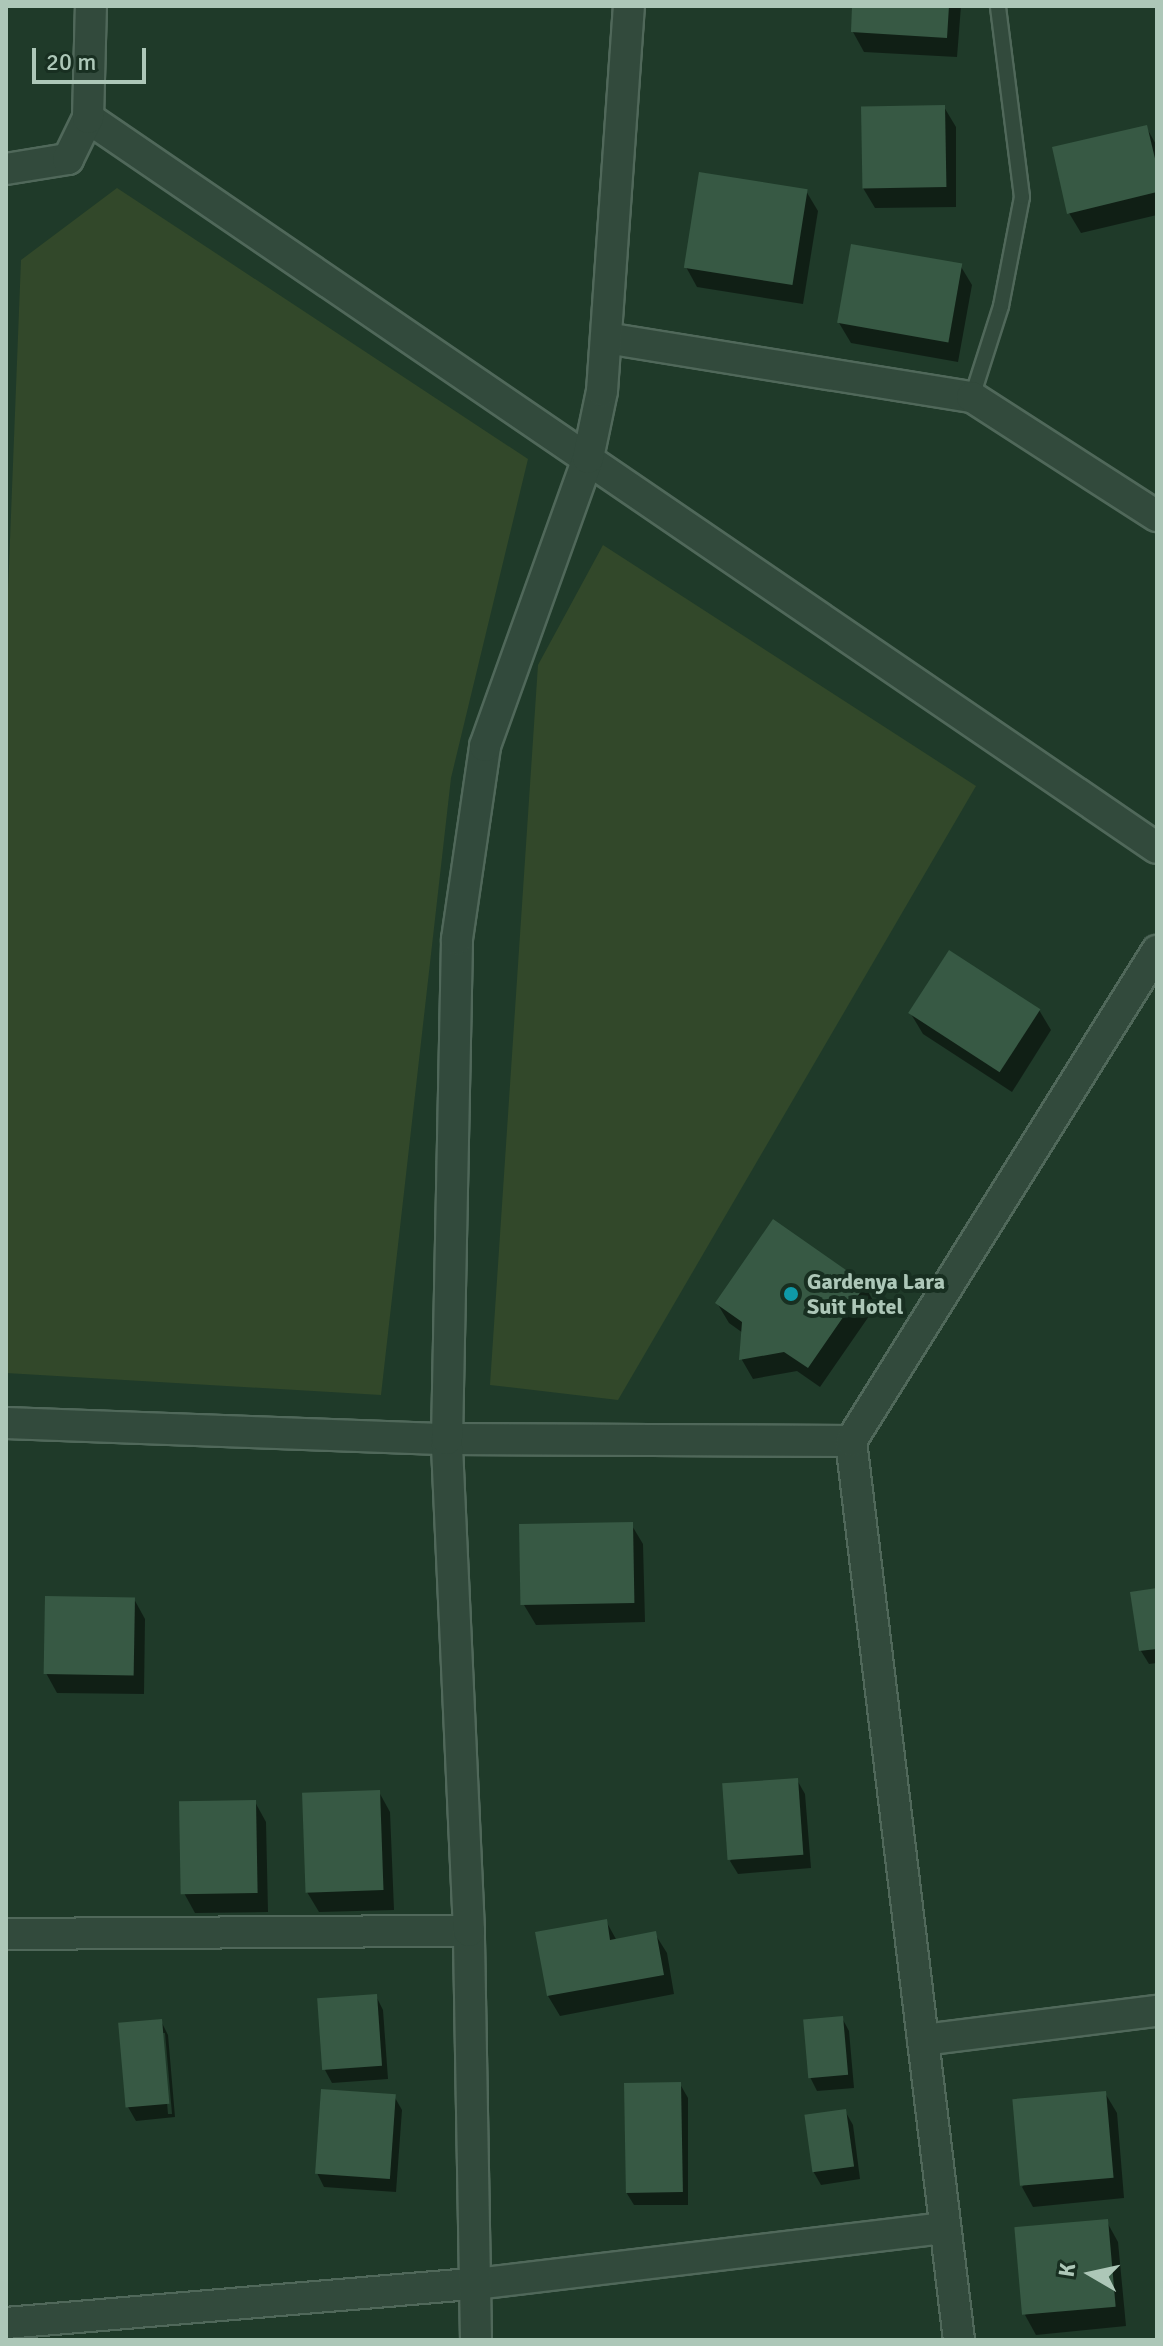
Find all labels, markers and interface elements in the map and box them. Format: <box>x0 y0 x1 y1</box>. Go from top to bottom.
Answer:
scale bar <box>36 32 150 82</box>
text: 20 m <box>46 47 96 77</box>
place label: Gardenya Lara Suit Hotel <box>807 1268 945 1320</box>
marker: Gardenya Lara Suit Hotel <box>782 1285 800 1303</box>
north arrow <box>1051 2234 1131 2314</box>
text: K <box>1052 2261 1081 2279</box>

